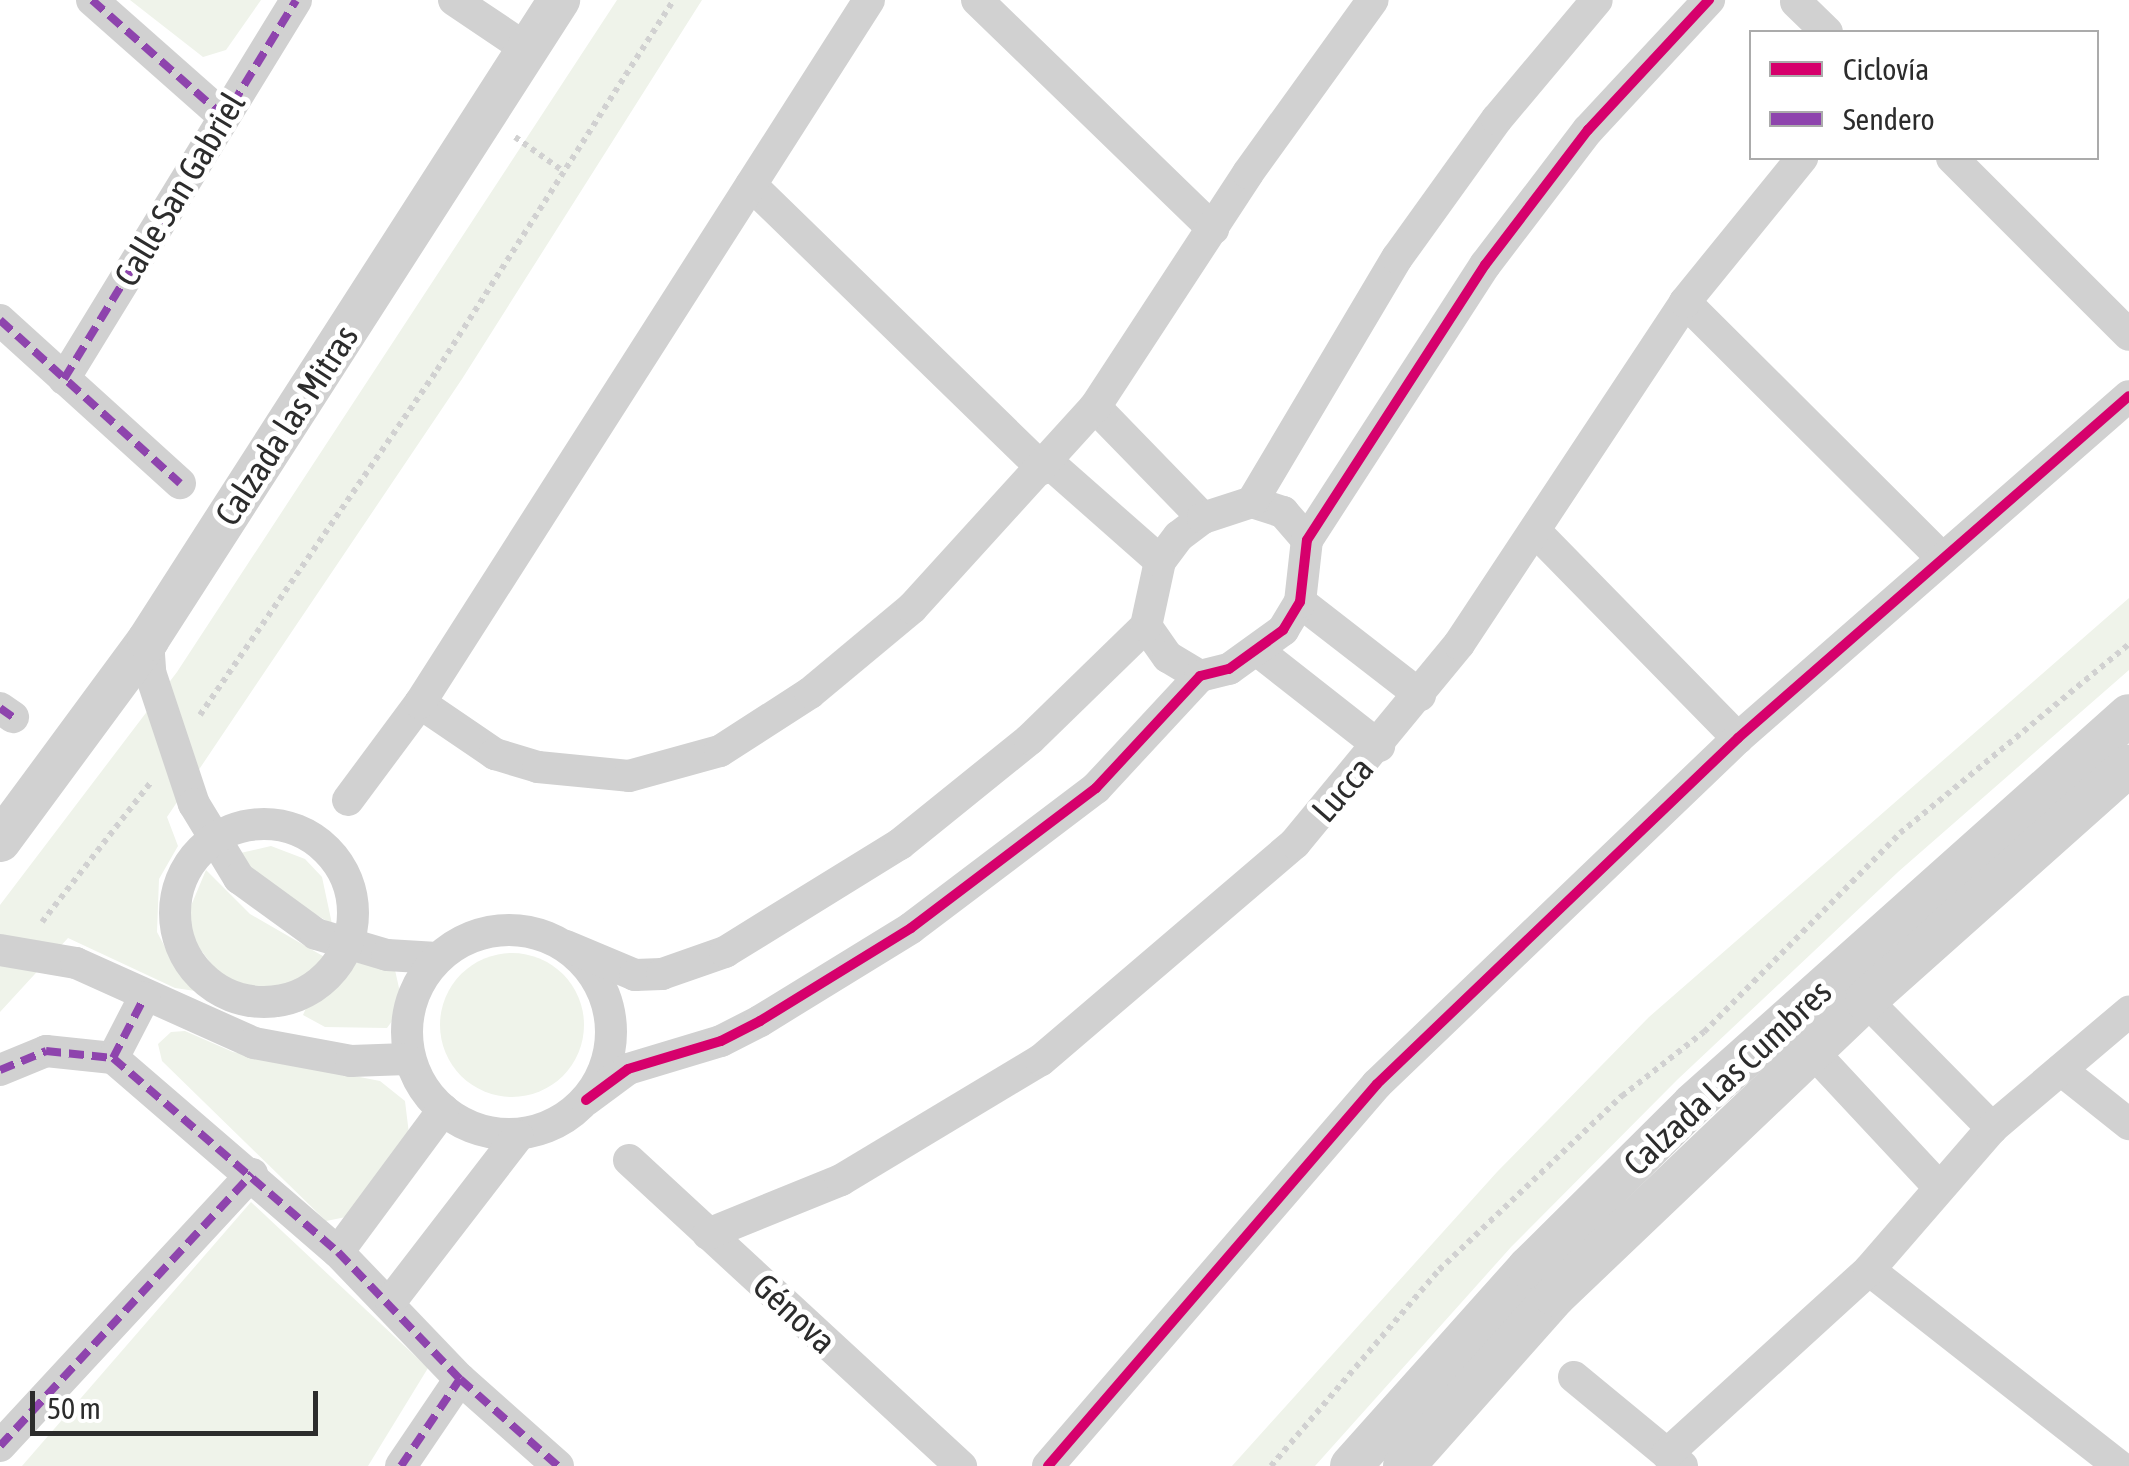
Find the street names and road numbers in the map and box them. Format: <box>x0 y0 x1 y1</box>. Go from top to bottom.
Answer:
street label: Calle San Gabriel <box>105 84 253 294</box>
street label: Calzada las Mitras <box>206 317 366 533</box>
street label: Lucca <box>1302 748 1382 830</box>
street label: Calzada Las Cumbres <box>1615 970 1839 1184</box>
street label: Génova <box>745 1264 845 1362</box>

